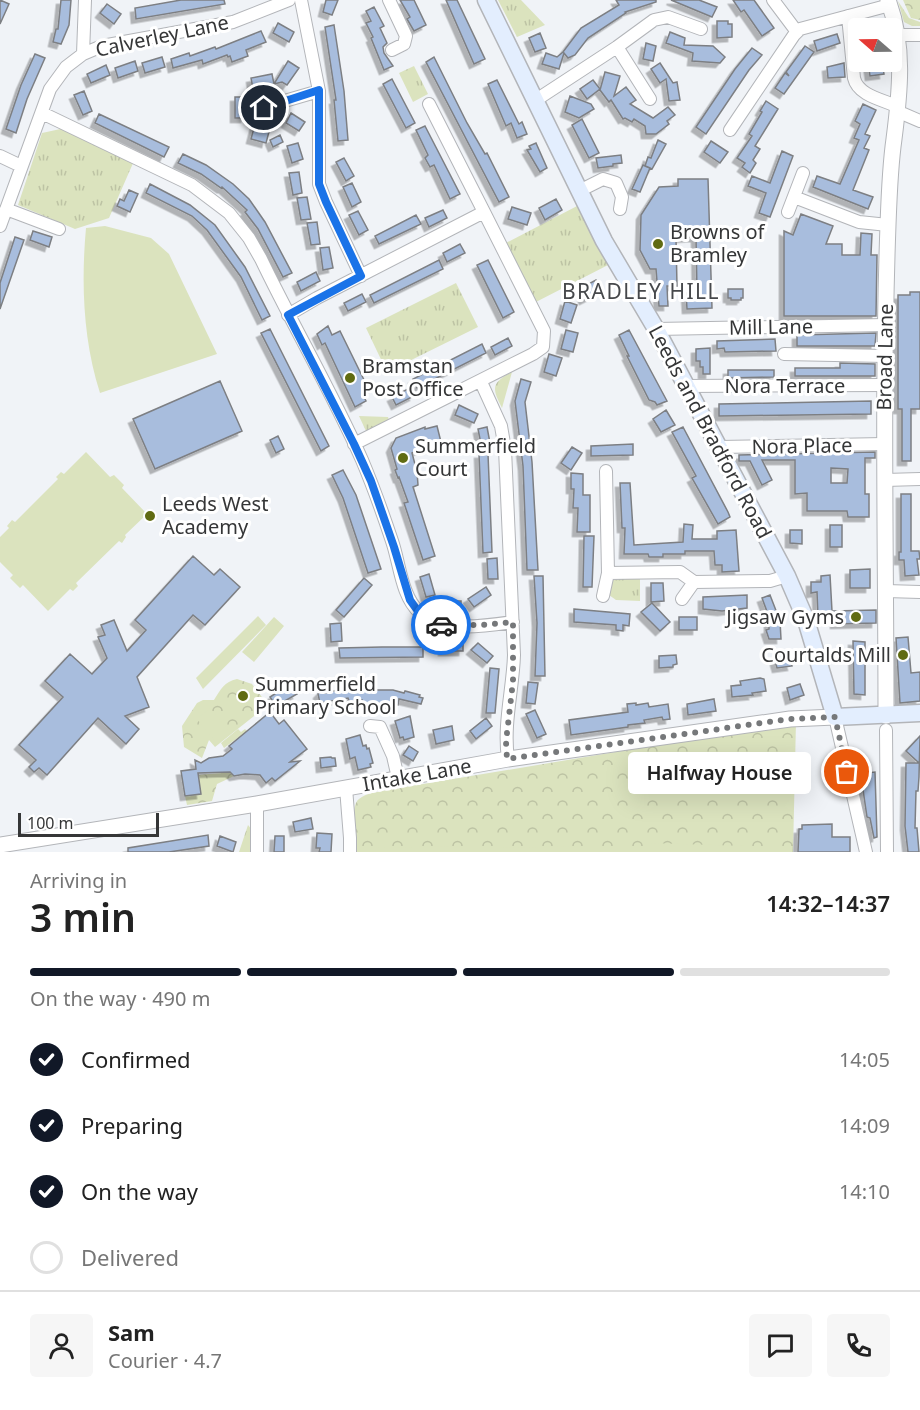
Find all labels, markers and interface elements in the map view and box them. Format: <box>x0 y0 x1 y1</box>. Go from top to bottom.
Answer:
street label: Calverley Lane <box>93 8 231 63</box>
north arrow <box>848 18 902 72</box>
map controls <box>848 18 902 72</box>
pin <box>238 82 289 133</box>
icon: home <box>247 91 280 124</box>
place label: Browns of Bramley <box>670 218 766 268</box>
marker: Browns of Bramley <box>651 237 665 251</box>
district label: BRADLEY HILL <box>562 277 720 305</box>
street label: Broad Lane <box>870 303 899 411</box>
street label: Mill Lane <box>729 312 813 341</box>
street label: Leeds and Bradford Road <box>643 320 778 543</box>
place label: Bramstan Post Office <box>362 352 464 402</box>
marker: Bramstan Post Office <box>343 371 357 385</box>
street label: Nora Terrace <box>725 372 845 399</box>
street label: Nora Place <box>751 431 853 460</box>
place label: Summerfield Court <box>415 432 536 482</box>
marker: Summerfield Court <box>396 451 410 465</box>
place label: Leeds West Academy <box>162 490 268 540</box>
marker: Leeds West Academy <box>143 509 157 523</box>
courier <box>411 595 471 655</box>
place label: Jigsaw Gyms <box>724 603 844 630</box>
icon: car <box>425 609 458 642</box>
marker: Jigsaw Gyms <box>849 610 863 624</box>
place label: Courtalds Mill <box>761 641 891 668</box>
marker: Courtalds Mill <box>896 648 910 662</box>
place label: Summerfield Primary School <box>255 670 396 720</box>
marker: Summerfield Primary School <box>236 689 250 703</box>
pin <box>821 746 872 797</box>
callout: Halfway House <box>628 751 811 793</box>
street label: Intake Lane <box>360 752 473 797</box>
icon: bag <box>830 755 863 788</box>
text: Halfway House <box>646 759 793 786</box>
scale bar <box>18 810 159 838</box>
text: 100 m <box>27 812 74 834</box>
text: Arriving in <box>30 867 127 894</box>
text: 14:32–14:37 <box>766 888 890 918</box>
text: 3 min <box>30 890 136 943</box>
text: On the way · 490 m <box>30 985 210 1012</box>
icon: check <box>30 1043 63 1076</box>
text: Confirmed <box>81 1044 191 1074</box>
text: 14:05 <box>839 1046 890 1073</box>
icon: check <box>30 1109 63 1142</box>
text: Preparing <box>81 1110 183 1140</box>
text: 14:09 <box>839 1112 890 1139</box>
icon: check <box>30 1175 63 1208</box>
text: On the way <box>81 1176 198 1206</box>
text: 14:10 <box>839 1178 890 1205</box>
text: Delivered <box>81 1242 179 1272</box>
button: person <box>30 1314 93 1377</box>
button: chat <box>749 1314 812 1377</box>
button: phone <box>827 1314 890 1377</box>
text: Sam <box>108 1317 155 1347</box>
text: Courier · 4.7 <box>108 1347 222 1374</box>

